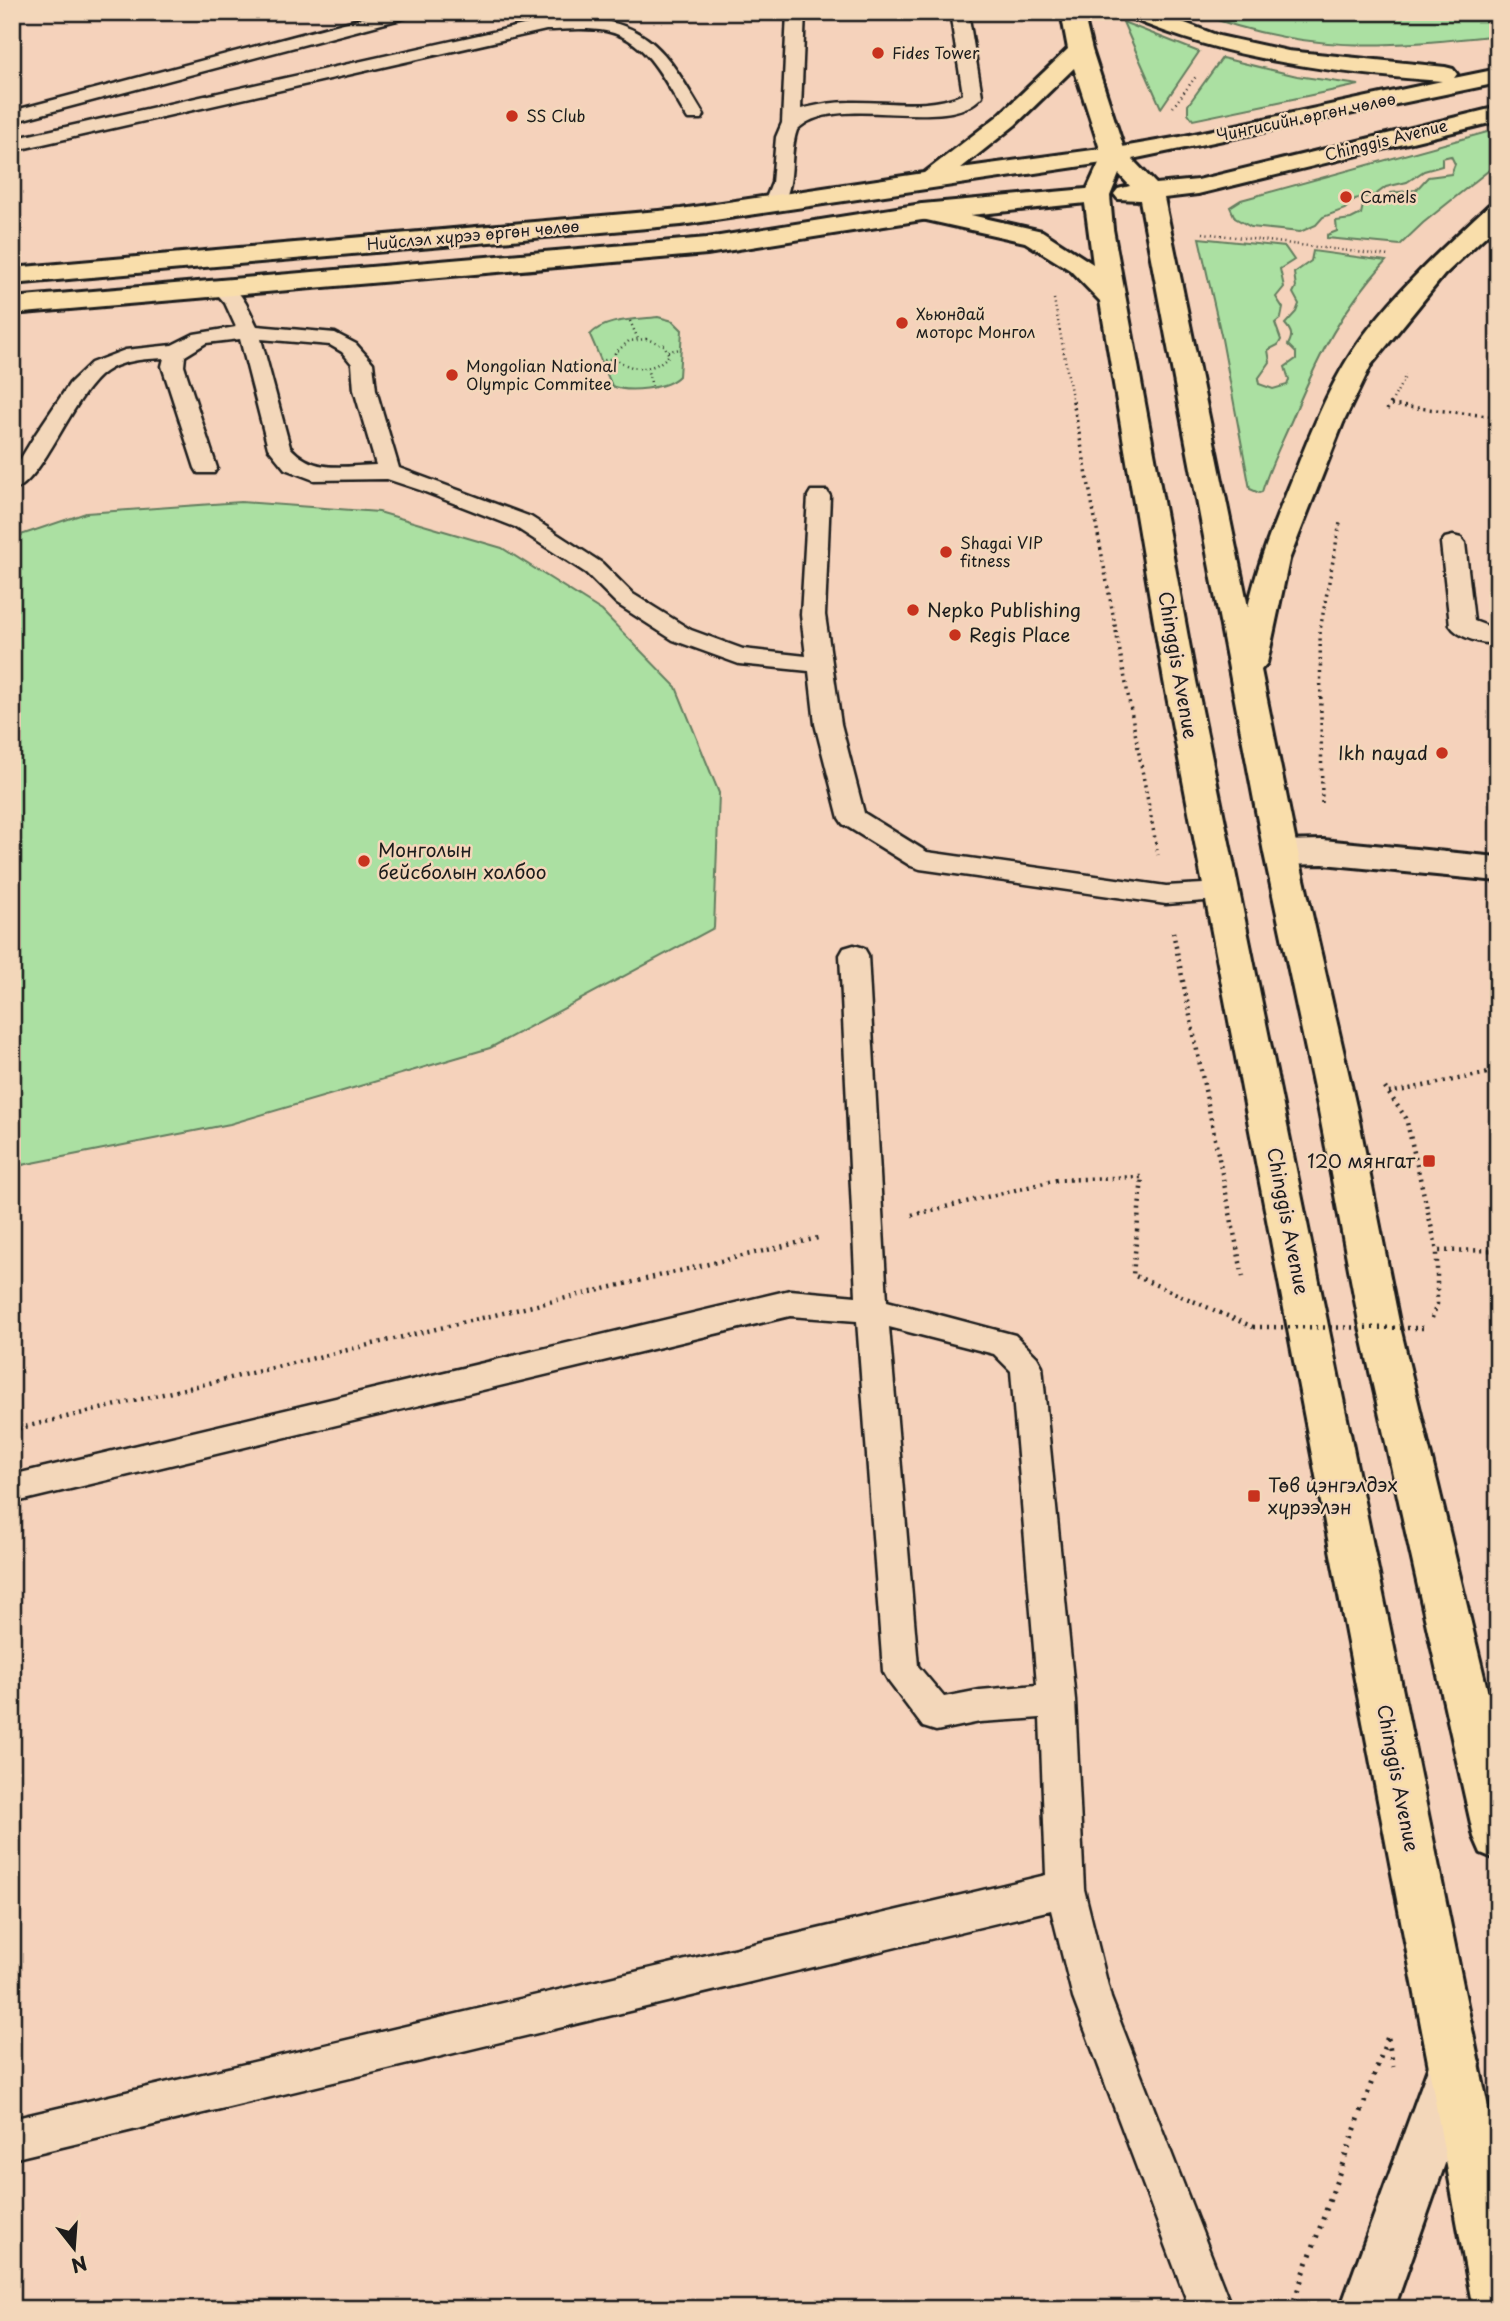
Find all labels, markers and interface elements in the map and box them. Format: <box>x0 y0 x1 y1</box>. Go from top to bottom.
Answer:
place label: Fides Tower <box>892 40 980 64</box>
marker: Fides Tower <box>870 45 886 61</box>
street label: Чингисийн өргөн чөлөө <box>1214 85 1398 147</box>
place label: SS Club <box>526 103 585 127</box>
marker: SS Club <box>504 108 520 124</box>
street label: Chinggis Avenue <box>1322 112 1450 166</box>
place label: Camels <box>1360 184 1417 208</box>
marker: Camels <box>1338 189 1354 205</box>
street label: Нийслэл хүрээ өргөн чөлөө <box>366 213 580 255</box>
place label: Хьюндай моторс Монгол <box>916 301 1035 343</box>
marker: Хьюндай моторс Монгол <box>894 315 910 331</box>
place label: Mongolian National Olympic Commitee <box>466 353 617 395</box>
marker: Mongolian National Olympic Commitee <box>444 367 460 383</box>
place label: Shagai VIP fitness <box>960 530 1043 572</box>
marker: Shagai VIP fitness <box>938 544 954 560</box>
street label: Chinggis Avenue <box>1152 589 1206 741</box>
place label: Nepko Publishing <box>927 595 1081 623</box>
marker: Nepko Publishing <box>905 602 921 618</box>
place label: Regis Place <box>969 620 1070 648</box>
marker: Regis Place <box>947 627 963 643</box>
place label: Ikh nayad <box>1338 738 1428 766</box>
marker: Ikh nayad <box>1434 745 1450 761</box>
place label: Монголын бейсболын холбоо <box>378 835 547 885</box>
marker: Монголын бейсболын холбоо <box>356 853 372 869</box>
street label: Chinggis Avenue <box>1261 1145 1317 1297</box>
place label: 120 мянгат <box>1307 1146 1416 1174</box>
marker: 120 мянгат <box>1421 1153 1437 1169</box>
place label: Төв цэнгэлдэх хүрээлэн <box>1268 1470 1398 1520</box>
marker: Төв цэнгэлдэх хүрээлэн <box>1246 1488 1262 1504</box>
street label: Chinggis Avenue <box>1371 1702 1427 1854</box>
north arrow <box>38 2212 108 2282</box>
text: N <box>68 2250 91 2281</box>

